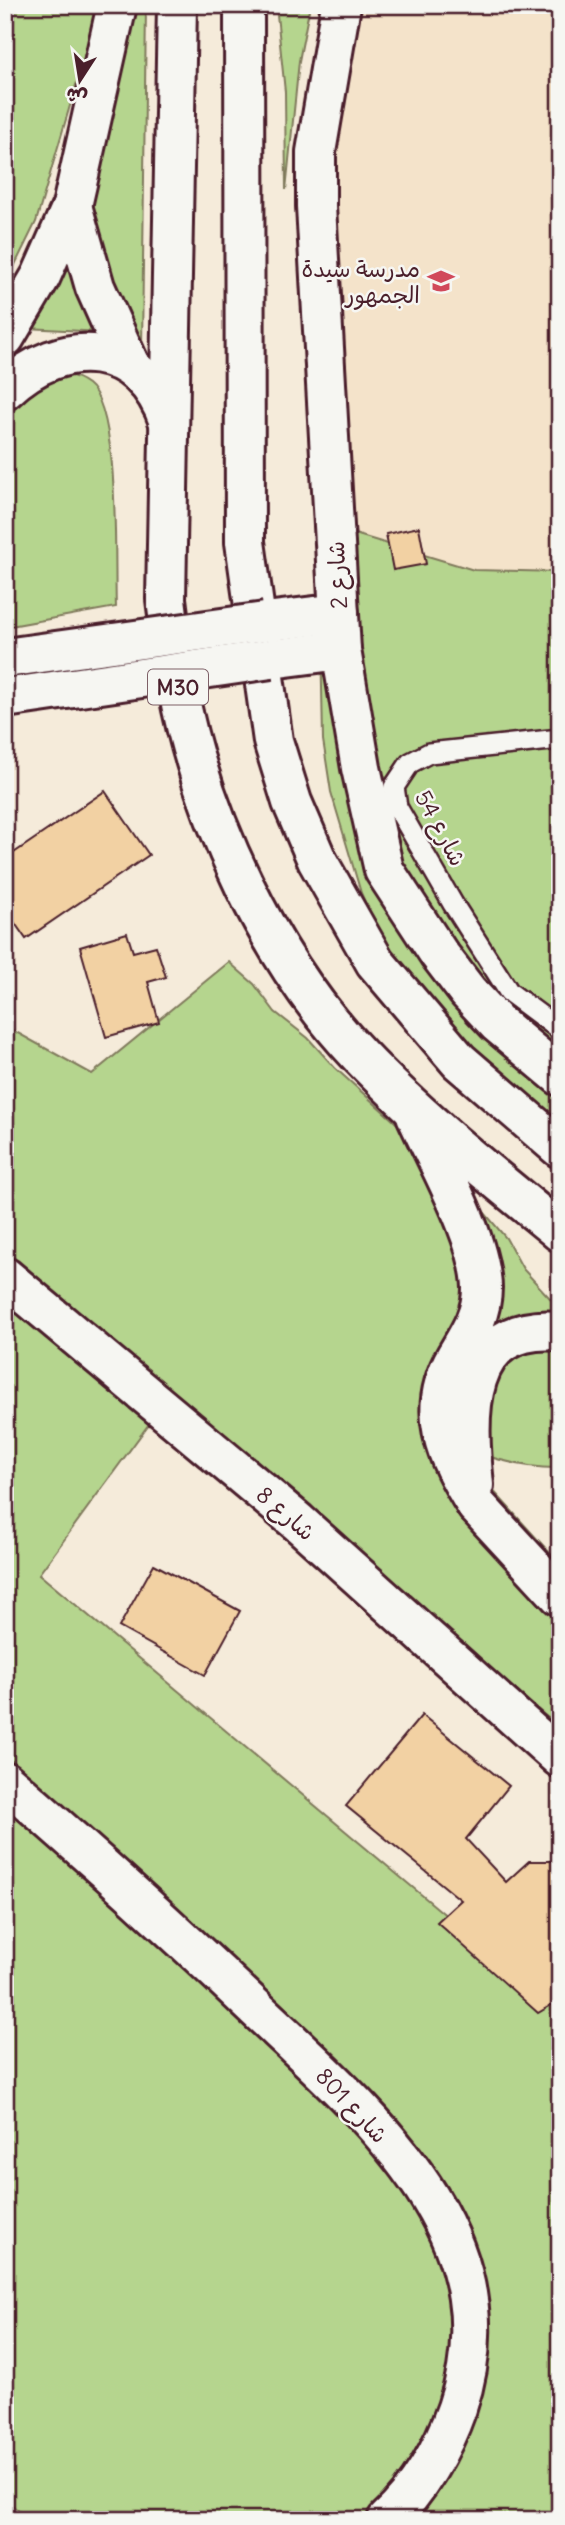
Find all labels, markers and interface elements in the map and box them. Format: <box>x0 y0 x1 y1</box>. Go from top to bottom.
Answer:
north arrow <box>46 46 116 116</box>
text: ش <box>64 83 89 111</box>
place label: مدرسة سيدة الجمهور <box>302 254 420 310</box>
school or university icon: مدرسة سيدة الجمهور <box>426 266 456 296</box>
street label: شارع 2 <box>321 540 355 610</box>
road number: M30 <box>148 670 208 704</box>
street label: شارع 54 <box>407 785 473 872</box>
street label: شارع 8 <box>249 1480 321 1548</box>
street label: شارع 801 <box>308 2061 394 2150</box>

